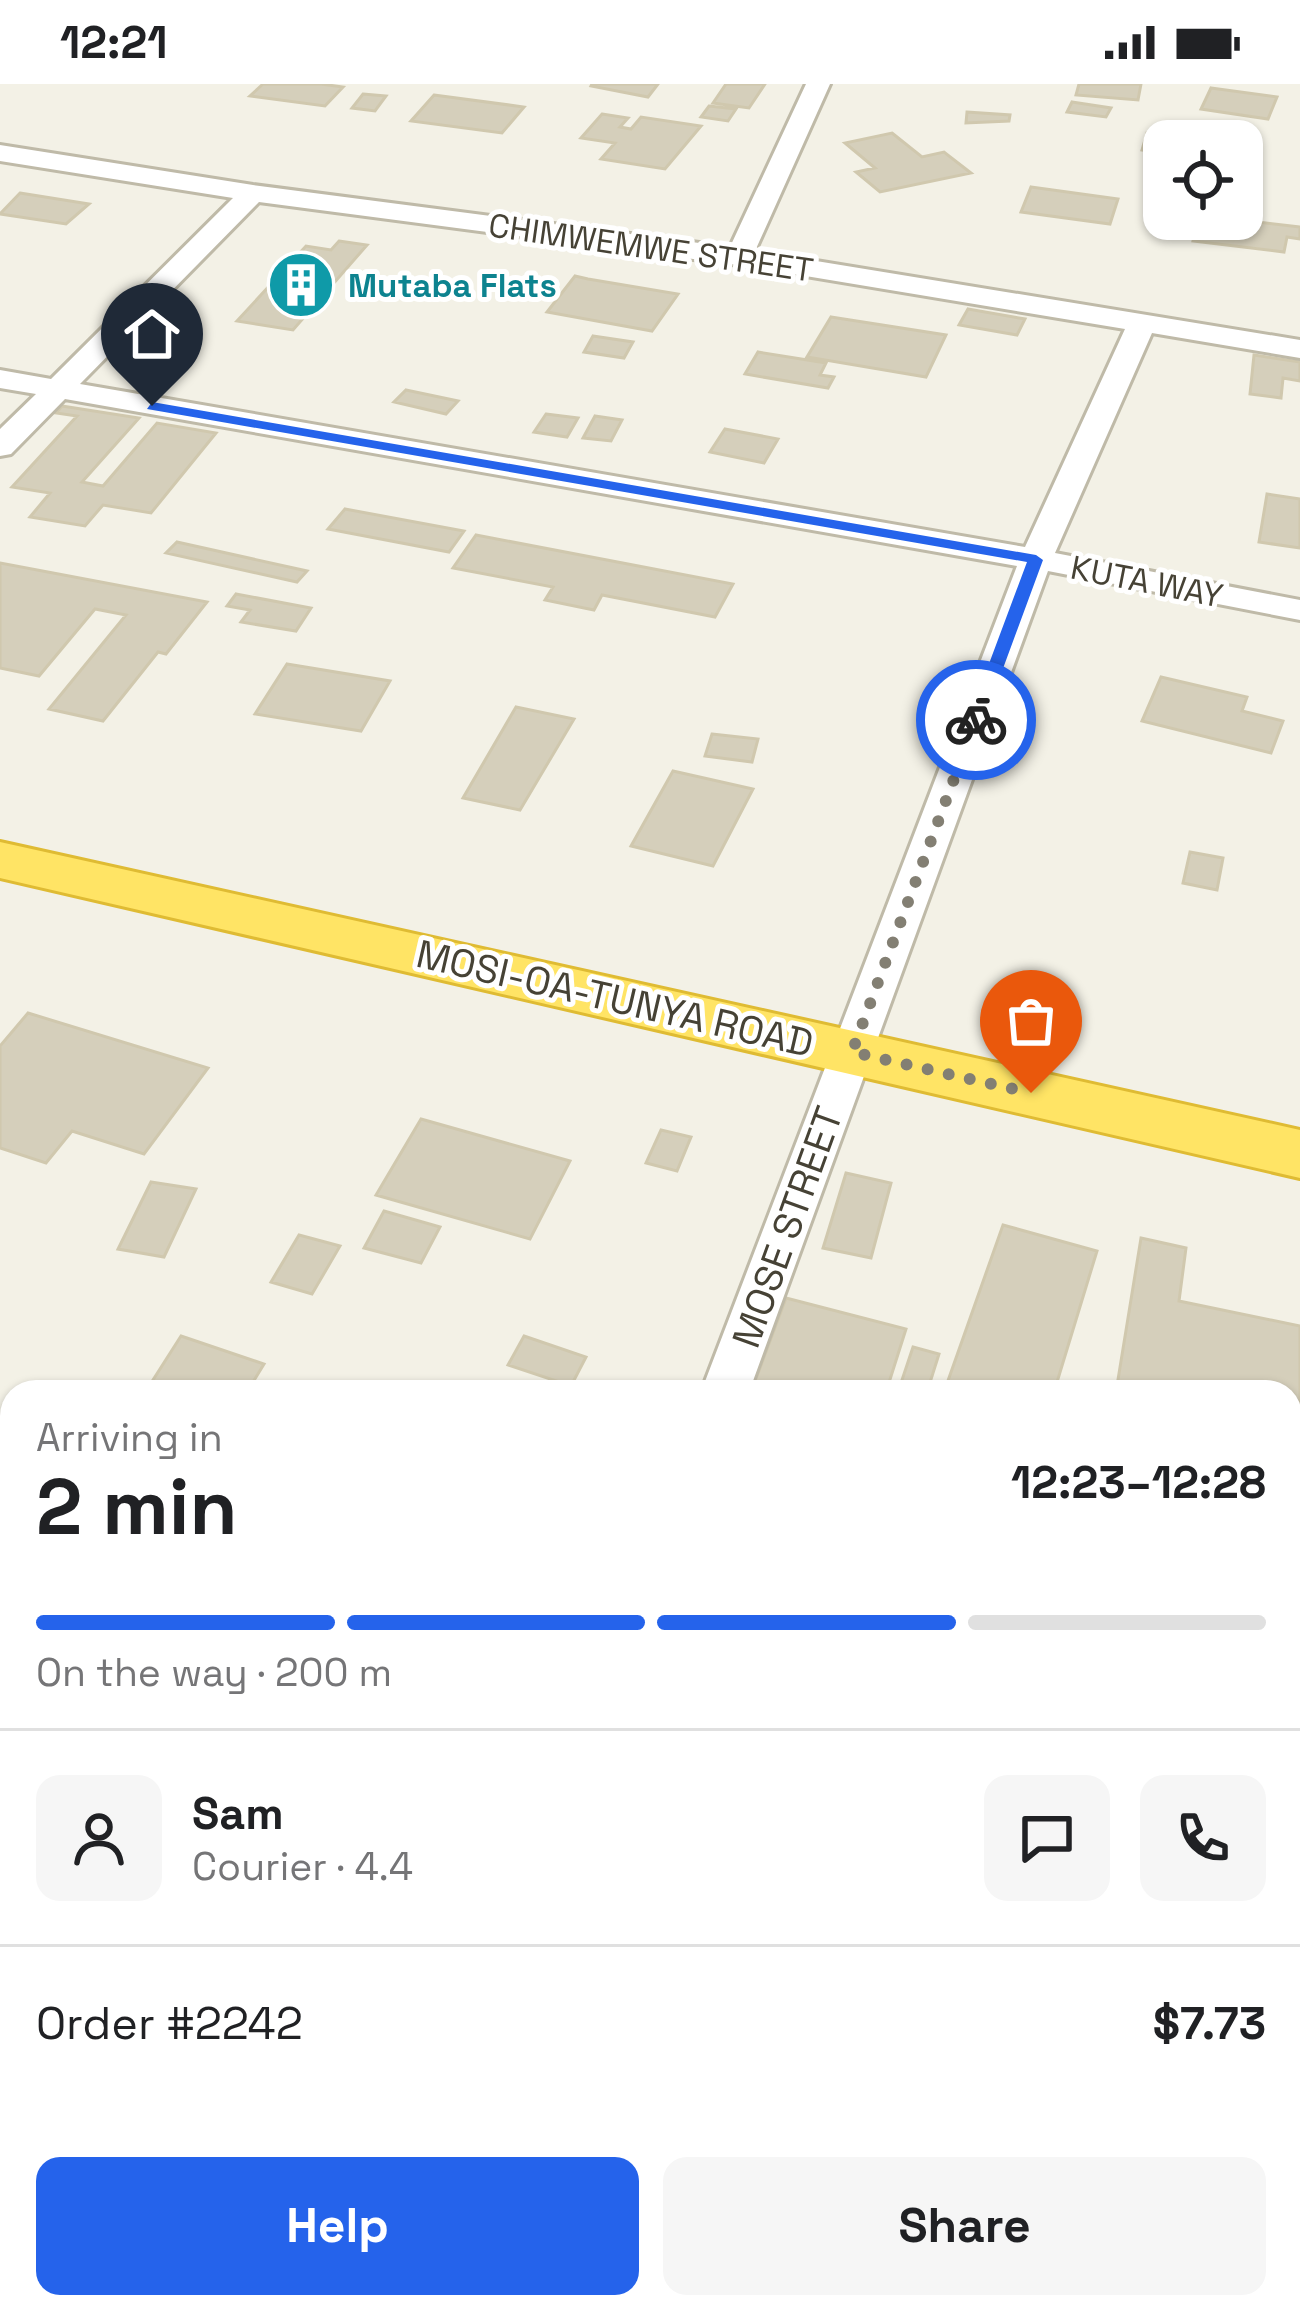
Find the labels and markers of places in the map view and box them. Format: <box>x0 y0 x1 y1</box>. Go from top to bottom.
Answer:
building icon: Mutaba Flats <box>266 250 336 320</box>
place label: Mutaba Flats <box>348 265 557 307</box>
pin <box>101 283 203 406</box>
pin <box>980 970 1082 1093</box>

